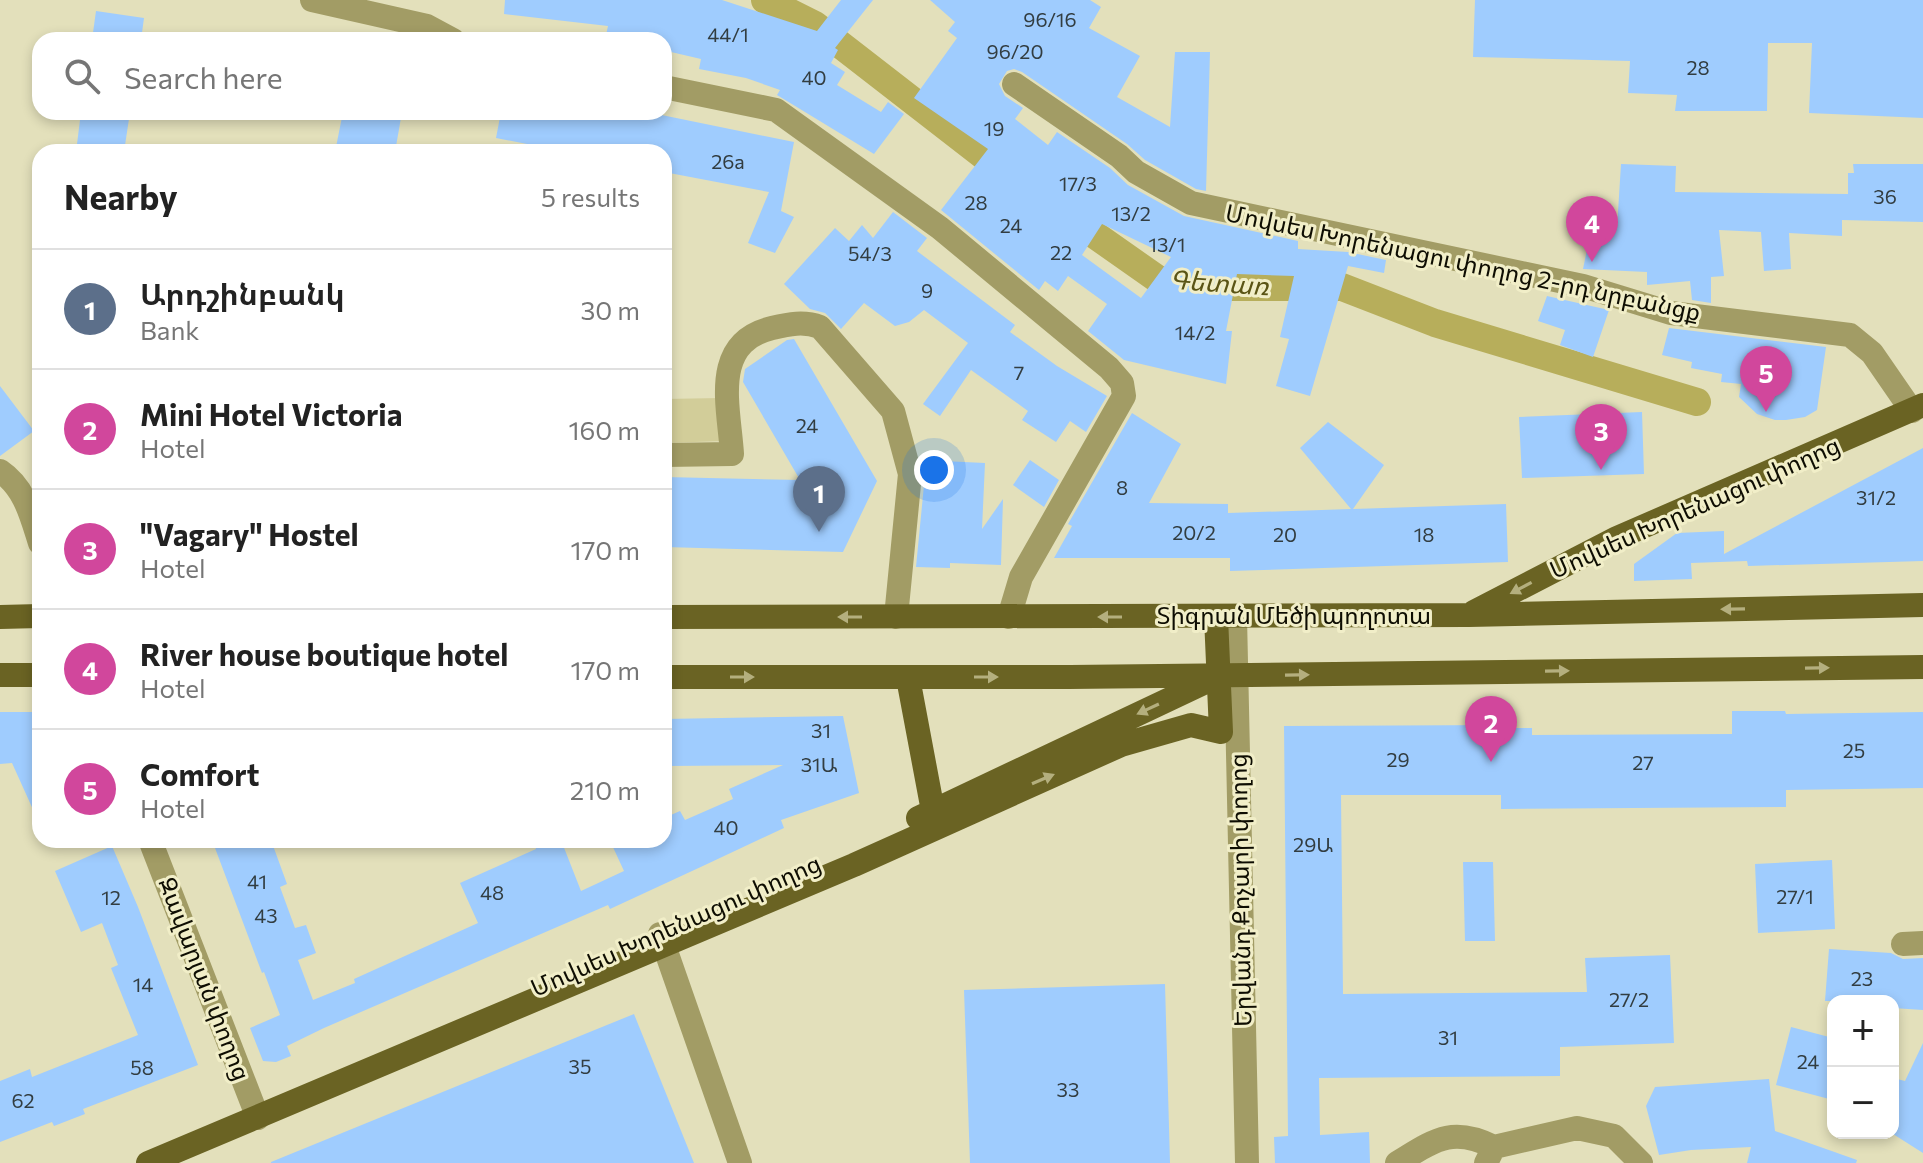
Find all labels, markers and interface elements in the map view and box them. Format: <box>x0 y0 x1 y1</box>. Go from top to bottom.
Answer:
house number: 96/16 <box>1023 7 1077 31</box>
house number: 44/1 <box>707 22 749 46</box>
search box <box>32 32 672 120</box>
house number: 96/20 <box>987 39 1043 63</box>
icon: search <box>60 54 104 98</box>
house number: 28 <box>1686 55 1710 79</box>
text: Search here <box>124 58 283 95</box>
house number: 40 <box>801 65 827 89</box>
house number: 19 <box>984 116 1004 140</box>
house number: 26a <box>711 149 745 173</box>
house number: 17/3 <box>1059 171 1097 195</box>
text: Nearby <box>64 175 178 217</box>
text: 5 results <box>541 181 640 212</box>
house number: 36 <box>1873 184 1897 208</box>
house number: 28 <box>964 190 988 214</box>
pin: 4 <box>1566 196 1618 262</box>
street label: Մովսես Խորենացու փողոց 2-րդ նրբանցք <box>1223 197 1704 327</box>
house number: 13/2 <box>1111 201 1151 225</box>
house number: 24 <box>1000 213 1022 237</box>
house number: 13/1 <box>1148 232 1186 256</box>
house number: 22 <box>1050 240 1072 264</box>
house number: 54/3 <box>848 241 892 265</box>
water label: Գետառ <box>1168 263 1271 300</box>
text: Արդշինբանկ <box>140 274 345 311</box>
house number: 9 <box>921 278 933 302</box>
text: 1 <box>84 294 96 325</box>
text: 30 m <box>581 294 640 325</box>
text: Bank <box>140 314 199 345</box>
house number: 14/2 <box>1175 320 1215 344</box>
pin: 5 <box>1740 346 1792 412</box>
house number: 7 <box>1014 360 1024 384</box>
text: Mini Hotel Victoria <box>140 395 403 432</box>
pin: 3 <box>1575 404 1627 470</box>
house number: 24 <box>796 413 818 437</box>
text: 2 <box>83 414 97 445</box>
text: 160 m <box>568 414 640 445</box>
street label: Մովսես Խորենացու փողոց <box>1545 429 1844 585</box>
text: Hotel <box>140 432 206 463</box>
your location <box>914 450 954 490</box>
pin: 1 <box>793 466 845 532</box>
house number: 8 <box>1116 475 1128 499</box>
house number: 31/2 <box>1856 485 1896 509</box>
text: "Vagary" Hostel <box>140 515 359 552</box>
house number: 20/2 <box>1172 520 1216 544</box>
house number: 20 <box>1273 522 1297 546</box>
house number: 18 <box>1414 522 1434 546</box>
text: 3 <box>82 534 98 565</box>
text: 170 m <box>571 534 640 565</box>
text: Hotel <box>140 552 206 583</box>
one-way arrow <box>1510 580 1532 594</box>
street label: Տիգրան Մեծի պողոտա <box>1157 600 1431 630</box>
one-way arrow <box>1720 602 1745 615</box>
one-way arrow <box>837 611 862 623</box>
one-way arrow <box>1097 611 1122 623</box>
text: River house boutique hotel <box>140 635 508 672</box>
text: 4 <box>82 654 98 685</box>
text: 170 m <box>571 654 640 685</box>
one-way arrow <box>1805 662 1830 674</box>
one-way arrow <box>1545 665 1570 678</box>
one-way arrow <box>1285 668 1310 681</box>
one-way arrow <box>730 671 755 683</box>
one-way arrow <box>974 671 999 684</box>
text: Hotel <box>140 672 206 703</box>
pin: 2 <box>1465 696 1517 762</box>
one-way arrow <box>1137 702 1160 716</box>
house number: 31 <box>811 718 831 742</box>
house number: 25 <box>1843 738 1865 762</box>
house number: 29 <box>1386 747 1410 771</box>
house number: 27 <box>1632 750 1654 774</box>
house number: 31Ա <box>801 752 838 776</box>
street label: Երվանդ Քոչարի փողոց <box>1223 753 1257 1027</box>
text: Comfort <box>140 755 259 792</box>
one-way arrow <box>1031 773 1055 786</box>
text: 5 <box>82 774 98 805</box>
text: 210 m <box>570 774 640 805</box>
text: Hotel <box>140 792 206 823</box>
house number: 40 <box>713 815 739 839</box>
house number: 29Ա <box>1293 832 1333 856</box>
street label: Մովսես Խորենացու փողոց <box>526 847 825 1003</box>
house number: 41 <box>247 869 267 893</box>
street label: Զավարյան փողոց <box>152 873 258 1085</box>
house number: 48 <box>480 880 504 904</box>
house number: 27/1 <box>1776 884 1814 908</box>
house number: 12 <box>101 885 121 909</box>
house number: 43 <box>254 903 278 927</box>
house number: 23 <box>1851 966 1873 990</box>
house number: 14 <box>133 972 153 996</box>
house number: 27/2 <box>1609 987 1649 1011</box>
map controls <box>1827 995 1899 1139</box>
button: + <box>1827 995 1899 1067</box>
house number: 31 <box>1438 1025 1458 1049</box>
house number: 24 <box>1797 1049 1819 1073</box>
house number: 35 <box>569 1054 591 1078</box>
house number: 58 <box>130 1055 154 1079</box>
button: − <box>1827 1067 1899 1139</box>
house number: 33 <box>1057 1077 1079 1101</box>
house number: 62 <box>11 1088 35 1112</box>

